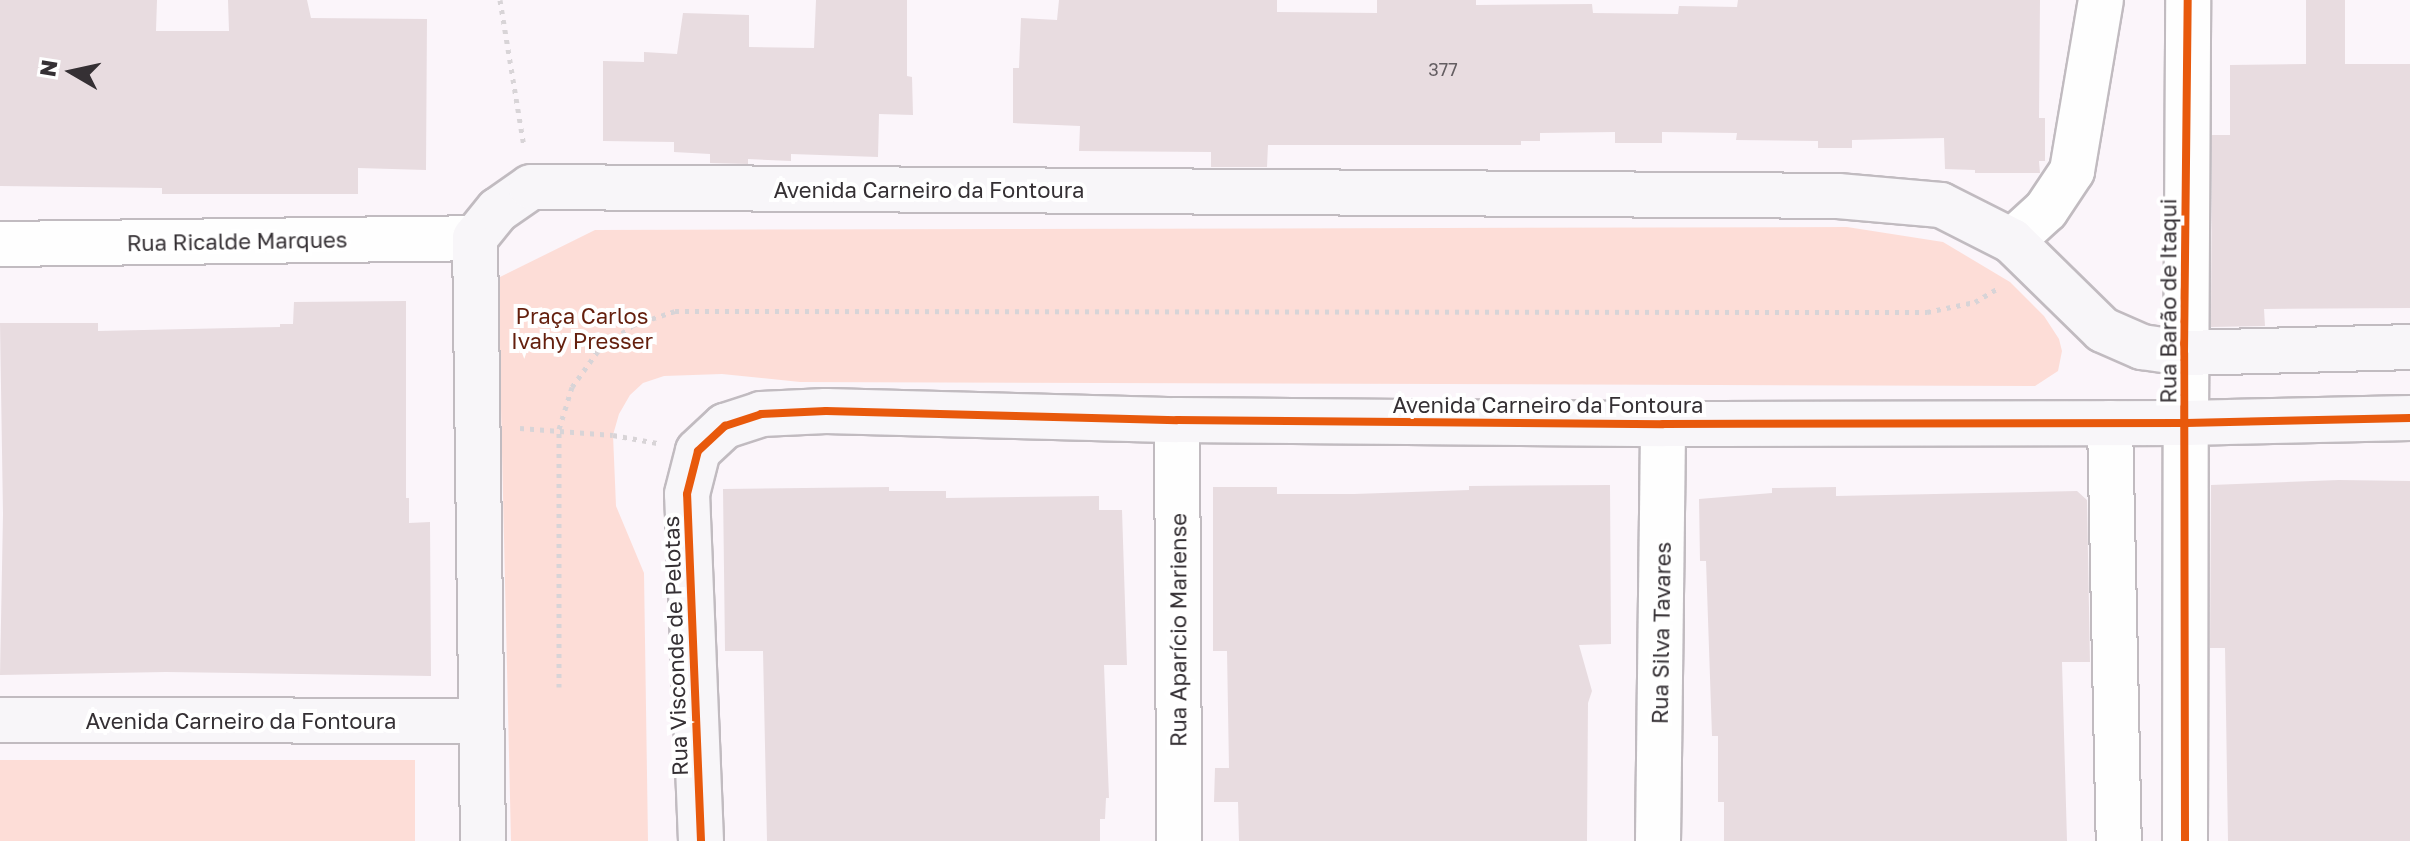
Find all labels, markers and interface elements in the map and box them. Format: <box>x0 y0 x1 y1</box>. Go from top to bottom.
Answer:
north arrow <box>32 32 112 112</box>
text: N <box>33 58 62 79</box>
house number: 377 <box>1428 58 1458 80</box>
street label: Avenida Carneiro da Fontoura <box>773 177 1085 203</box>
street label: Rua Barão de Itaqui <box>2155 198 2181 404</box>
street label: Rua Ricalde Marques <box>126 226 348 256</box>
park label: Praça Carlos Ivahy Presser <box>511 302 653 354</box>
street label: Avenida Carneiro da Fontoura <box>1392 392 1704 418</box>
street label: Rua Aparício Mariense <box>1165 513 1191 747</box>
street label: Rua Visconde de Pelotas <box>657 516 693 776</box>
street label: Rua Silva Tavares <box>1646 542 1676 724</box>
street label: Avenida Carneiro da Fontoura <box>85 708 397 734</box>

